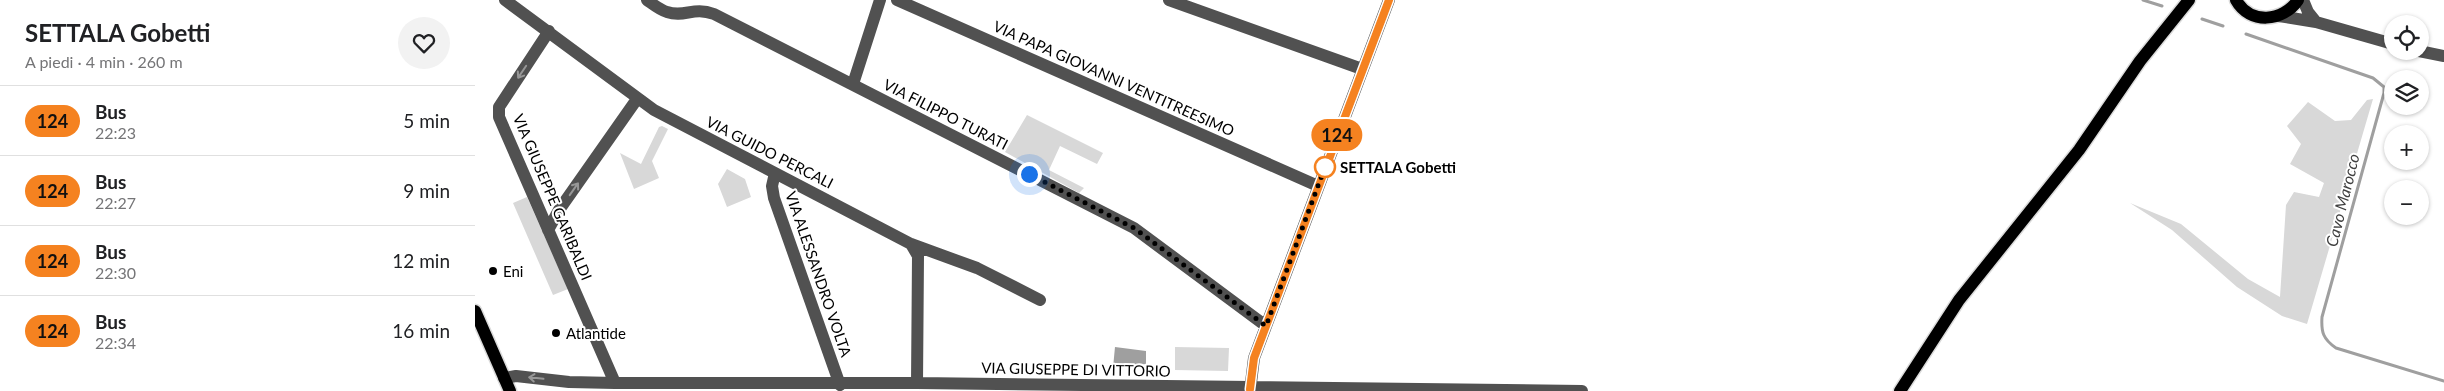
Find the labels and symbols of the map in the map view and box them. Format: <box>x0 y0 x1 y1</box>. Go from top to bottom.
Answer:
street label: VIA PAPA GIOVANNI VENTITREESIMO <box>991 17 1237 139</box>
one-way arrow <box>517 65 527 79</box>
street label: VIA FILIPPO TURATI <box>881 75 1011 153</box>
street label: VIA GIUSEPPE GARIBALDI <box>510 111 596 283</box>
street label: VIA GUIDO PERCALI <box>703 112 837 192</box>
line badge: 124 <box>1308 119 1366 151</box>
water label: Cavo Marocco <box>2321 151 2363 249</box>
marker: SETTALA Gobetti <box>1314 156 1336 178</box>
place label: SETTALA Gobetti <box>1340 158 1456 176</box>
your location <box>1017 162 1042 187</box>
one-way arrow <box>569 182 579 196</box>
street label: VIA ALESSANDRO VOLTA <box>782 189 856 360</box>
place label: Eni <box>503 262 523 280</box>
marker: Eni <box>487 265 499 277</box>
place label: Atlantide <box>566 324 626 342</box>
marker: Atlantide <box>550 327 562 339</box>
street label: VIA GIUSEPPE DI VITTORIO <box>981 358 1171 380</box>
one-way arrow <box>529 374 545 383</box>

